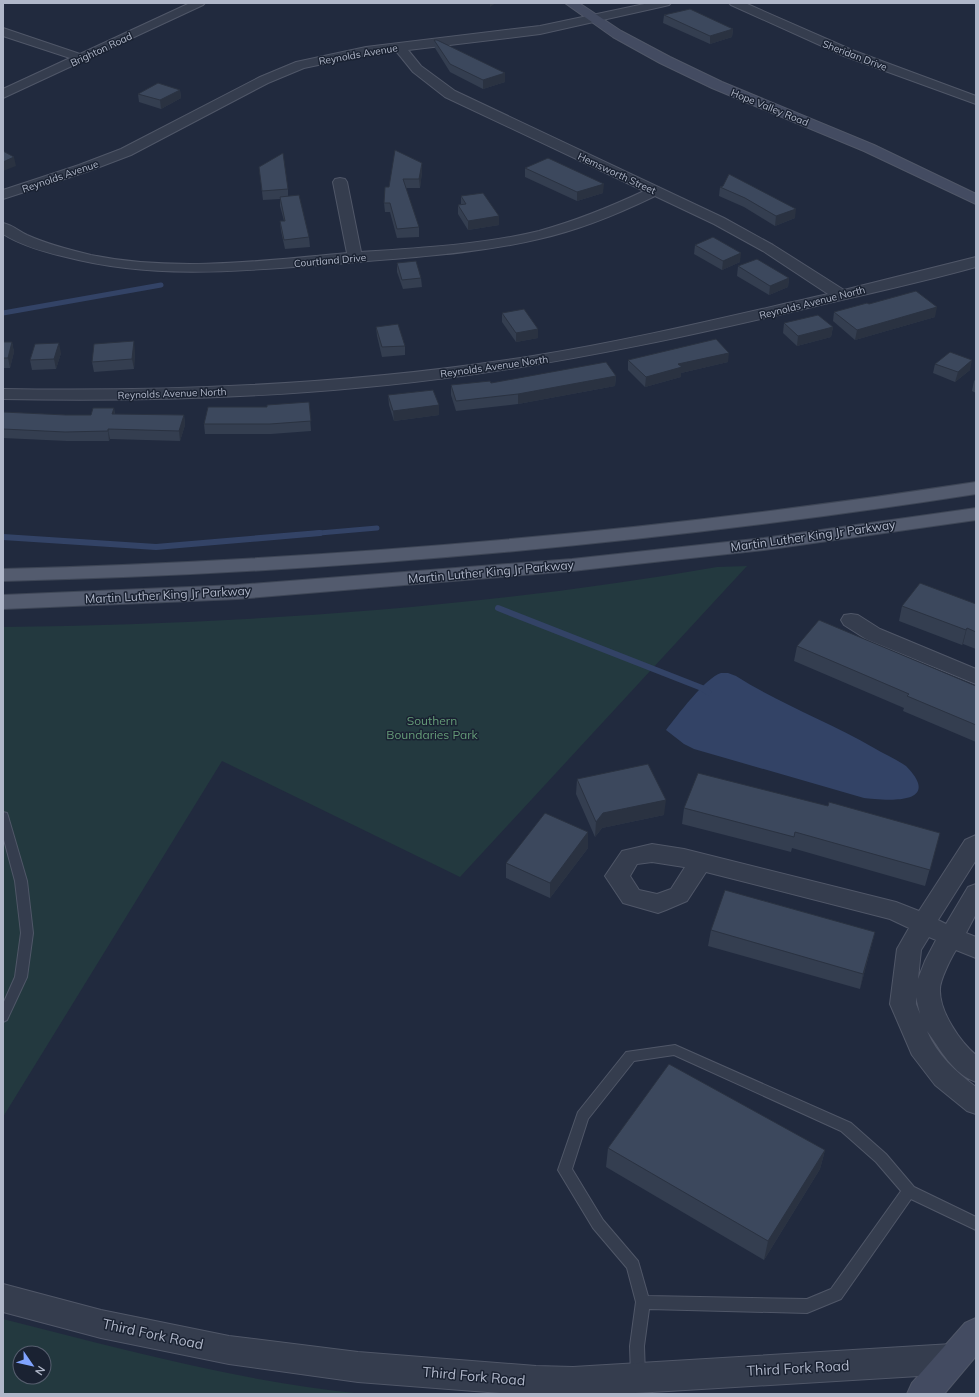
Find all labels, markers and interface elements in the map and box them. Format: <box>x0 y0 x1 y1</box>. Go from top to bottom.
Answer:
street label: Brighton Road <box>68 29 134 69</box>
street label: Sheridan Drive <box>821 37 889 74</box>
street label: Reynolds Avenue <box>318 41 399 68</box>
street label: Hope Valley Road <box>729 86 810 129</box>
street label: Hemsworth Street <box>576 150 658 197</box>
street label: Reynolds Avenue <box>20 157 100 196</box>
street label: Courtland Drive <box>293 251 367 270</box>
street label: Reynolds Avenue North <box>758 283 867 322</box>
street label: Reynolds Avenue North <box>439 352 549 381</box>
street label: Reynolds Avenue North <box>117 385 227 402</box>
street label: Martin Luther King Jr Parkway <box>730 516 897 554</box>
street label: Martin Luther King Jr Parkway <box>408 557 575 586</box>
street label: Martin Luther King Jr Parkway <box>85 583 252 606</box>
park label: Southern Boundaries Park <box>386 713 479 742</box>
street label: Third Fork Road <box>101 1314 205 1354</box>
north arrow <box>12 1345 52 1385</box>
street label: Third Fork Road <box>746 1356 850 1380</box>
text: N <box>32 1363 48 1378</box>
street label: Third Fork Road <box>422 1363 526 1389</box>

